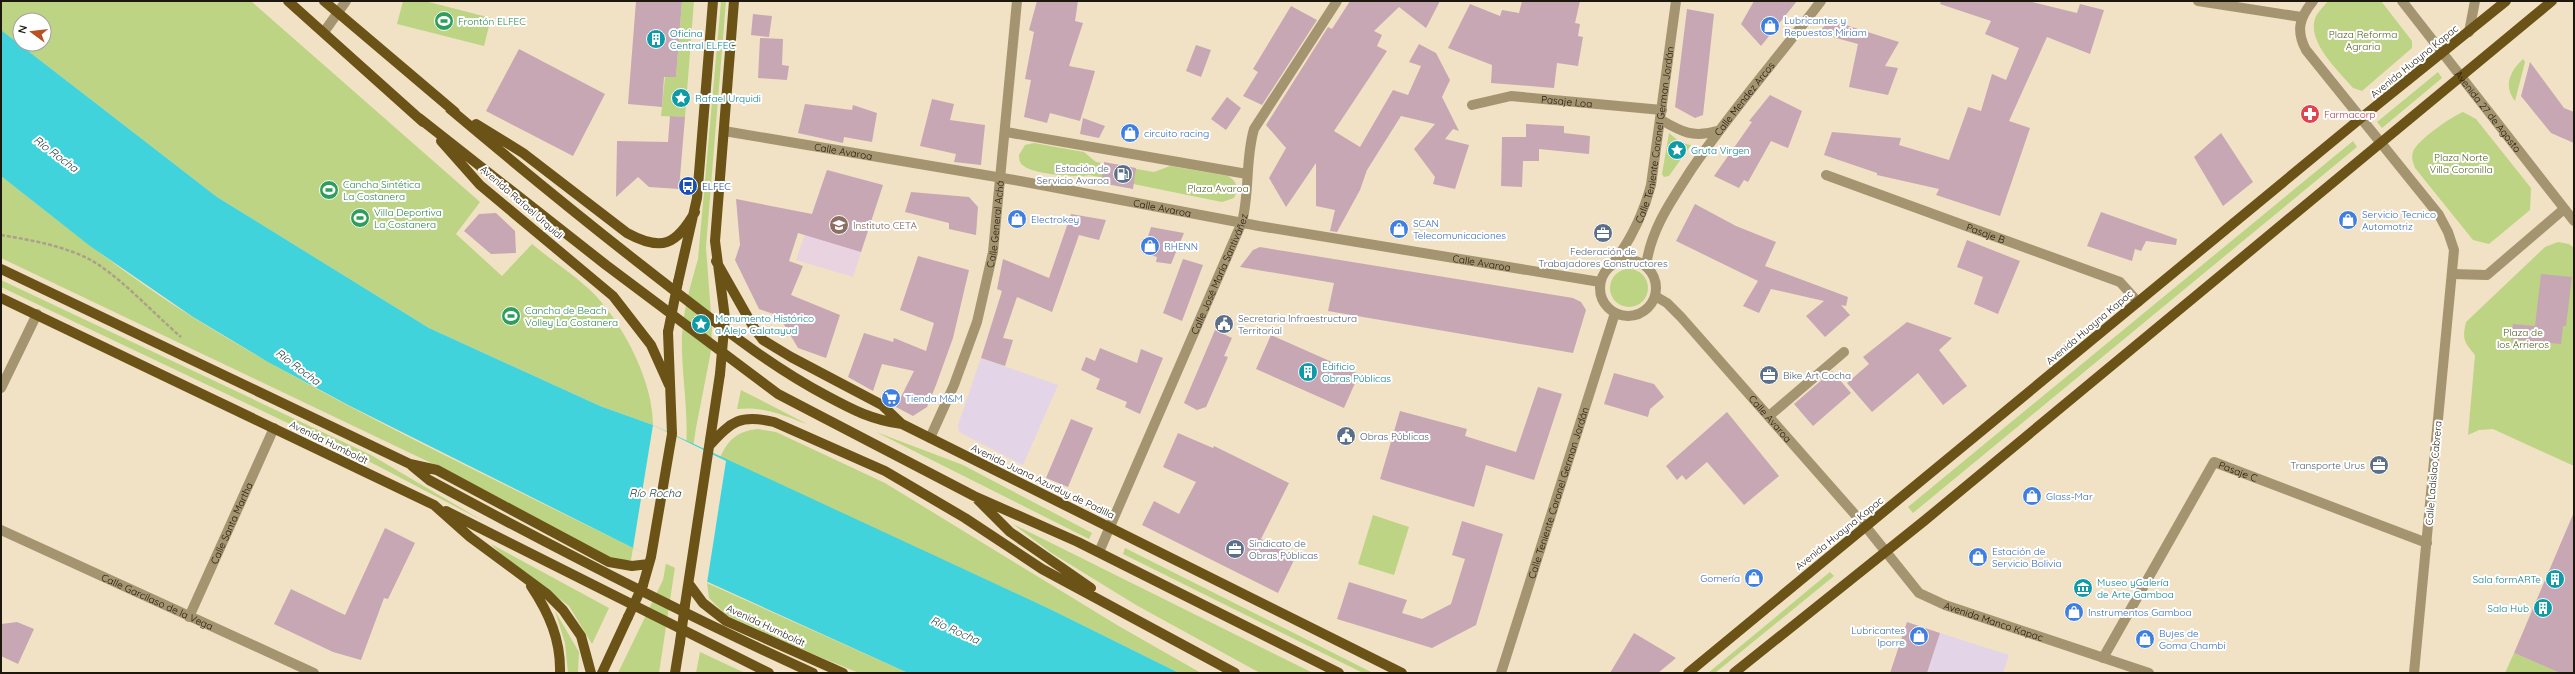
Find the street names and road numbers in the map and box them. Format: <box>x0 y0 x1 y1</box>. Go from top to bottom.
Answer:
street label: Avenida Huayna Kapac <box>2368 22 2461 101</box>
street label: Calle Teniente Coronel German Jordán <box>1632 46 1677 225</box>
street label: Calle Mendez Arcos <box>1712 59 1778 139</box>
street label: Avenida 27 de Agosto <box>2452 68 2524 155</box>
street label: Pasaje Loa <box>1541 93 1593 111</box>
street label: Calle Avaroa <box>813 140 873 163</box>
street label: Avenida Rafael Urquidi <box>477 163 566 242</box>
street label: Calle General Achá <box>984 180 1007 269</box>
street label: Calle Avaroa <box>1132 196 1192 220</box>
street label: Calle José María Santiváñez <box>1188 212 1251 336</box>
street label: Pasaje B <box>1964 221 2007 247</box>
street label: Calle Avaroa <box>1451 252 1512 274</box>
street label: Avenida Huayna Kapac <box>2043 287 2135 367</box>
street label: Calle Avaroa <box>1746 393 1794 445</box>
street label: Calle Teniente Coronel German Jordán <box>1525 406 1592 580</box>
street label: Avenida Humboldt <box>287 418 371 467</box>
street label: Calle Ladislao Cabrera <box>2422 420 2445 526</box>
street label: Avenida Juana Azurduy de Padilla <box>969 441 1117 522</box>
street label: Pasaje C <box>2217 458 2260 485</box>
street label: Calle Santa Martha <box>208 480 256 566</box>
street label: Avenida Huayna Kapac <box>1793 494 1886 573</box>
street label: Calle Garcilaso de la Vega <box>99 571 215 633</box>
street label: Avenida Manco Kapac <box>1942 599 2045 644</box>
street label: Avenida Humboldt <box>724 601 808 650</box>

